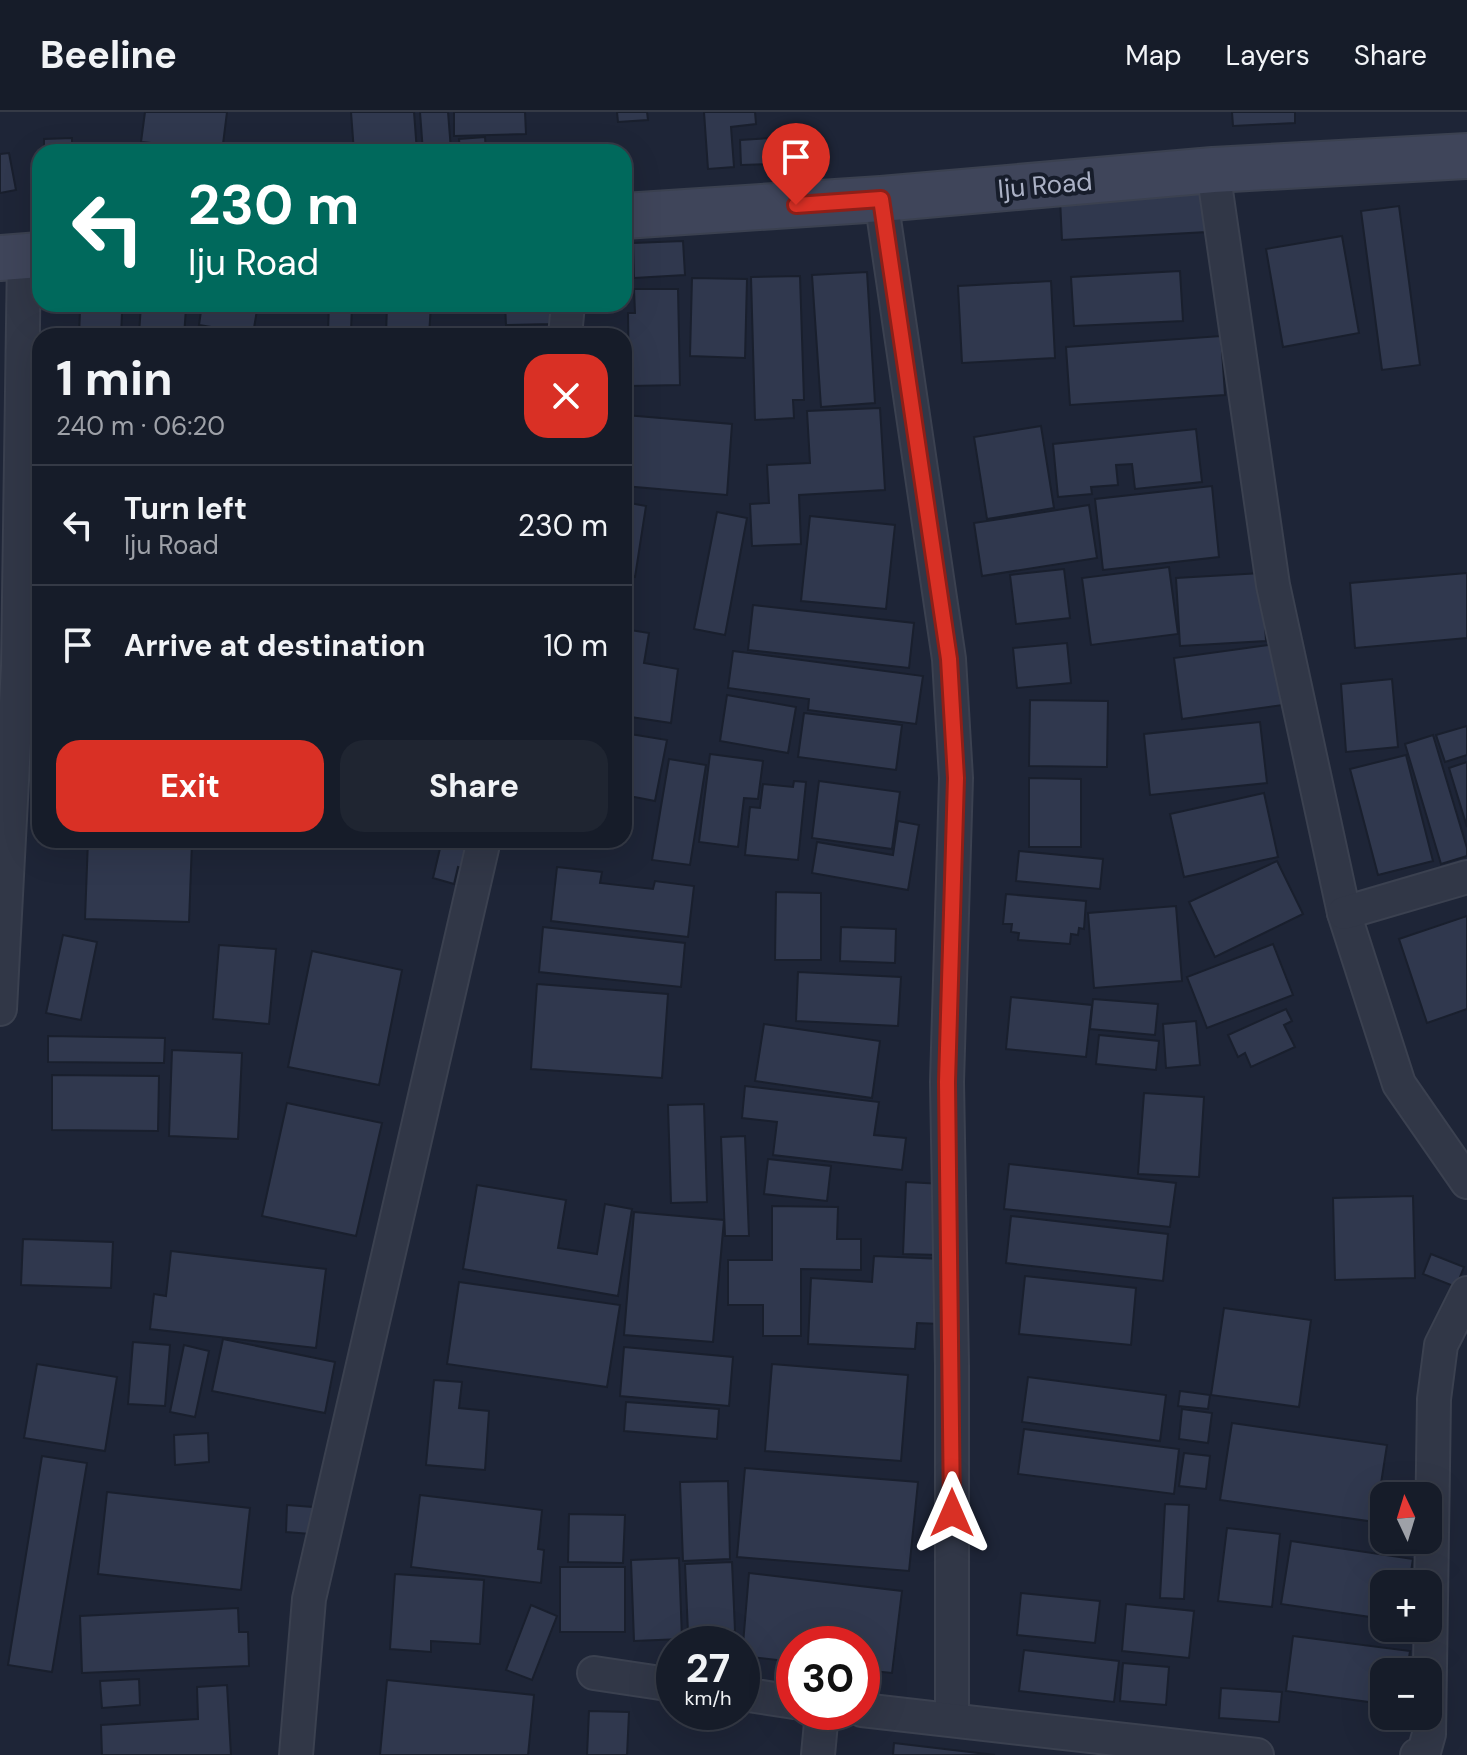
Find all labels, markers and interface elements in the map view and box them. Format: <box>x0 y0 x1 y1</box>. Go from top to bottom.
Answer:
text: Beeline <box>40 30 177 80</box>
text: Map <box>1125 37 1182 74</box>
text: Layers <box>1226 37 1310 74</box>
text: Share <box>1354 37 1427 74</box>
pin <box>762 123 830 205</box>
icon: arrive <box>774 135 818 179</box>
street label: Iju Road <box>996 164 1094 206</box>
text: 230 m <box>188 168 359 241</box>
icon: left <box>56 176 160 280</box>
text: Iju Road <box>188 239 319 286</box>
text: 1 min <box>56 347 173 410</box>
button: close <box>524 354 608 438</box>
text: 240 m · 06:20 <box>56 409 225 443</box>
text: Turn left <box>124 489 247 528</box>
icon: left <box>56 503 100 547</box>
text: 230 m <box>518 506 608 545</box>
text: Iju Road <box>124 528 219 562</box>
icon: arrive <box>56 623 100 667</box>
text: Arrive at destination <box>124 626 425 665</box>
text: 10 m <box>543 626 608 665</box>
button: Exit <box>56 740 324 832</box>
button: Share <box>340 740 608 832</box>
position arrow <box>910 1471 994 1555</box>
north arrow <box>1370 1482 1442 1554</box>
map controls <box>1370 1482 1442 1730</box>
button: + <box>1370 1570 1442 1642</box>
speed limit sign: 30 <box>776 1626 880 1730</box>
text: 27 <box>686 1642 730 1694</box>
button: − <box>1370 1658 1442 1730</box>
text: km/h <box>684 1685 732 1711</box>

